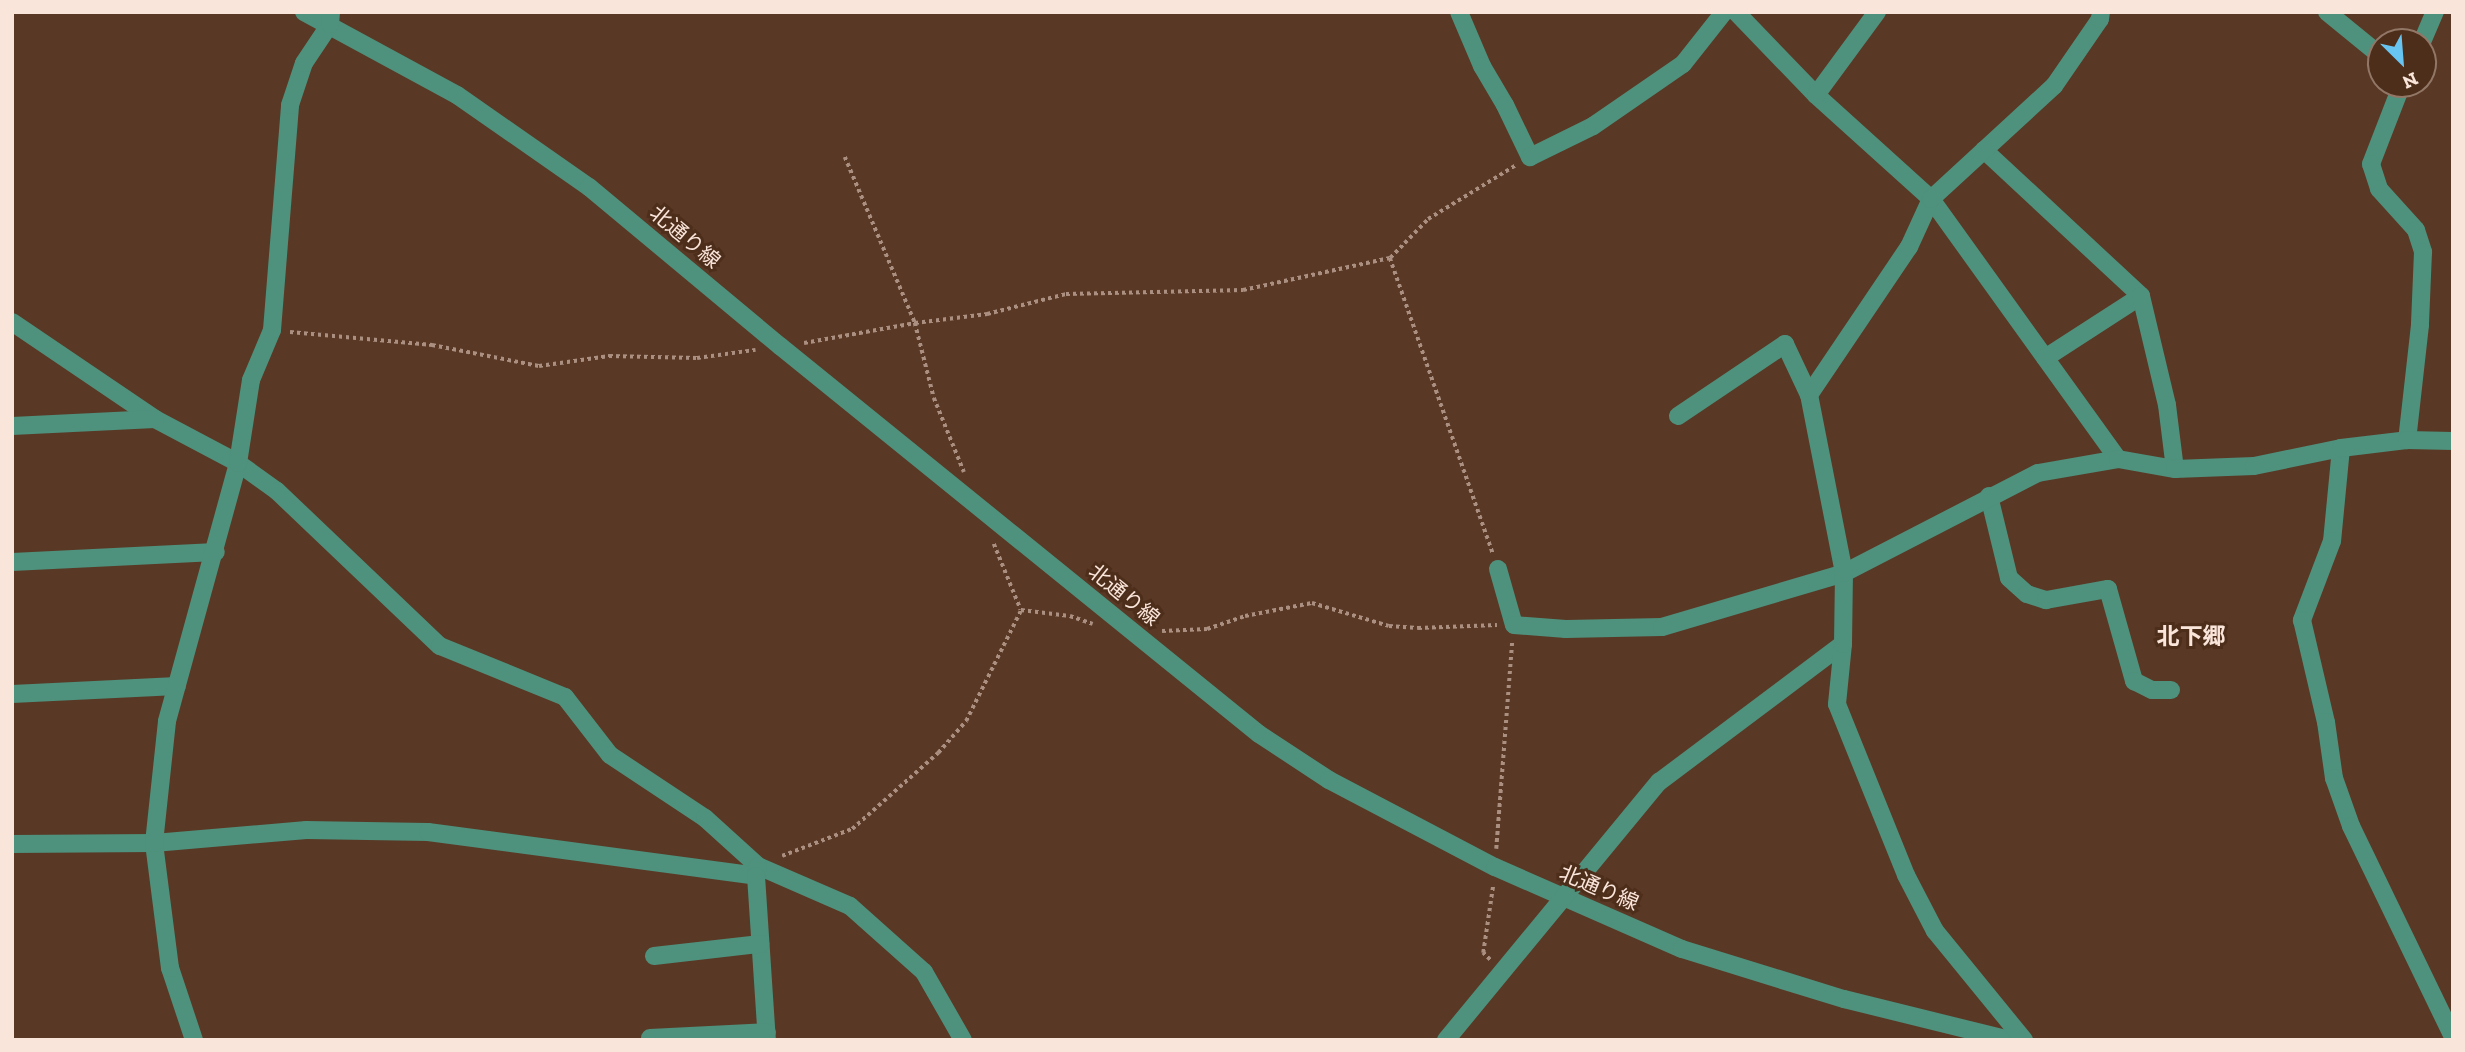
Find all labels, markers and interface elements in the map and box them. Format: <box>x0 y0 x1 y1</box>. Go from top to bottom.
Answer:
north arrow <box>2367 28 2437 98</box>
text: N <box>2399 67 2422 94</box>
street label: 北通り線 <box>645 200 725 274</box>
street label: 北通り線 <box>1083 559 1165 631</box>
district label: 北下郷 <box>2157 622 2225 650</box>
street label: 北通り線 <box>1555 860 1643 916</box>

